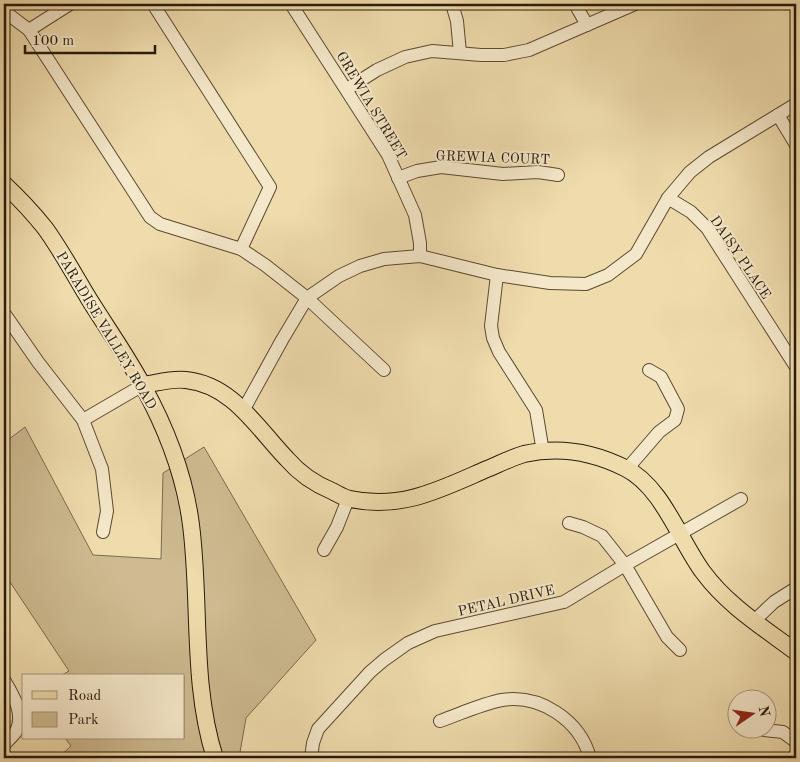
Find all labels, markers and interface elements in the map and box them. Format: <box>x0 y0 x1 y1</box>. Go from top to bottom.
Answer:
scale bar <box>25 22 155 54</box>
text: 100 m <box>32 34 74 49</box>
street label: GREWIA STREET <box>334 49 409 162</box>
street label: GREWIA COURT <box>435 149 550 167</box>
street label: DAISY PLACE <box>707 213 773 302</box>
street label: PARADISE VALLEY ROAD <box>53 249 159 412</box>
street label: PETAL DRIVE <box>456 583 556 619</box>
legend <box>22 674 185 740</box>
text: Road <box>68 689 102 704</box>
north arrow <box>728 690 778 740</box>
text: N <box>756 705 772 718</box>
text: Park <box>68 713 99 728</box>

